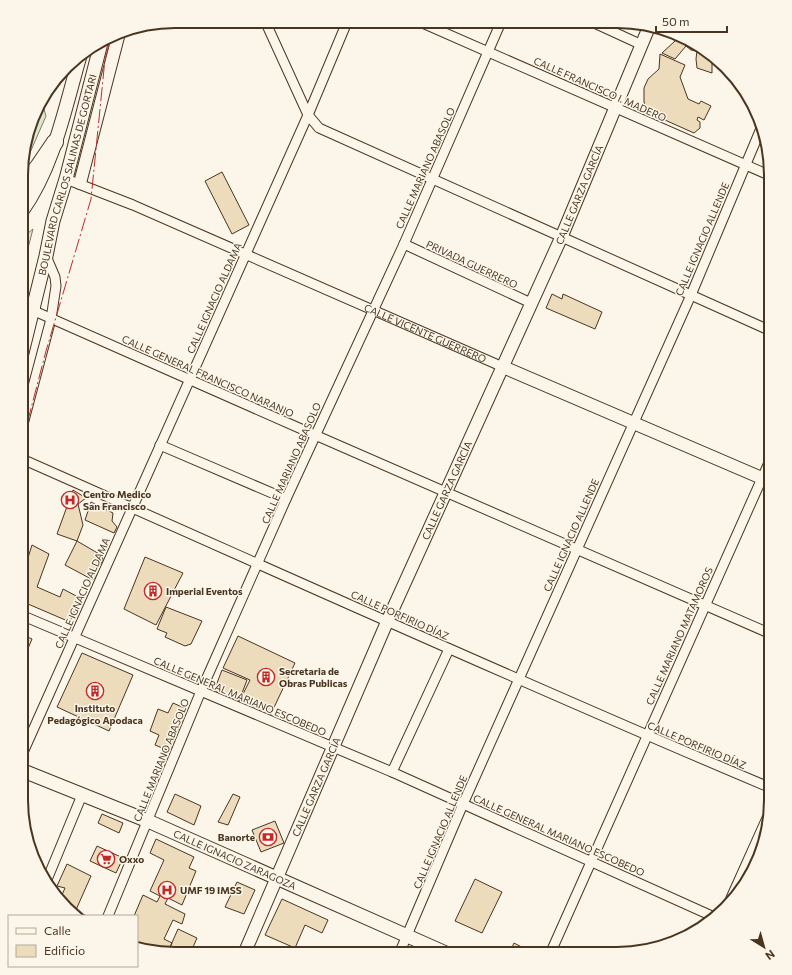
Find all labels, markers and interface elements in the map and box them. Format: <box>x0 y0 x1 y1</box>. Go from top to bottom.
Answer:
scale bar <box>656 8 727 34</box>
text: 50 m <box>662 14 690 28</box>
street label: CALLE FRANCISCO I. MADERO <box>532 54 668 124</box>
street label: BOULEVARD CARLOS SALINAS DE GORTARI <box>35 73 99 277</box>
street label: CALLE MARIANO ABASOLO <box>393 105 457 231</box>
street label: CALLE GARZA GARCÍA <box>553 143 605 246</box>
street label: CALLE IGNACIO ALLENDE <box>673 180 731 298</box>
street label: PRIVADA GUERRERO <box>424 238 520 290</box>
street label: CALLE IGNACIO ALDAMA <box>184 241 244 355</box>
street label: CALLE VICENTE GUERRERO <box>362 301 488 365</box>
street label: CALLE GENERAL FRANCISCO NARANJO <box>120 332 296 420</box>
street label: CALLE MARIANO ABASOLO <box>259 400 323 526</box>
street label: CALLE GARZA GARCÍA <box>419 439 474 542</box>
street label: CALLE IGNACIO ALLENDE <box>541 477 601 593</box>
place label: Centro Medico San Francisco <box>83 488 151 512</box>
hospital icon: Centro Medico San Francisco <box>60 490 80 510</box>
street label: CALLE IGNACIO ALDAMA <box>52 536 112 650</box>
street label: CALLE MARIANO MATAMOROS <box>643 565 715 707</box>
building icon: Imperial Eventos <box>143 581 163 601</box>
place label: Imperial Eventos <box>166 585 243 597</box>
street label: CALLE PORFIRIO DÍAZ <box>349 588 451 642</box>
street label: CALLE GENERAL MARIANO ESCOBEDO <box>152 654 328 738</box>
place label: Secretaria de Obras Publicas <box>279 665 348 689</box>
building icon: Secretaria de Obras Publicas <box>256 667 276 687</box>
building icon: Instituto Pedagógico Apodaca <box>85 681 105 701</box>
street label: CALLE MARIANO ABASOLO <box>131 697 191 823</box>
place label: Instituto Pedagógico Apodaca <box>47 702 143 726</box>
street label: CALLE PORFIRIO DÍAZ <box>646 719 748 771</box>
street label: CALLE GARZA GARCÍA <box>289 735 343 838</box>
street label: CALLE IGNACIO ALLENDE <box>411 773 469 891</box>
street label: CALLE GENERAL MARIANO ESCOBEDO <box>471 792 647 878</box>
street label: CALLE IGNACIO ZARAGOZA <box>172 827 298 892</box>
bank icon: Banorte <box>258 827 278 847</box>
place label: Banorte <box>218 831 255 843</box>
supermarket icon: Oxxo <box>96 849 116 869</box>
place label: Oxxo <box>119 853 144 865</box>
hospital icon: UMF 19 IMSS <box>157 880 177 900</box>
place label: UMF 19 IMSS <box>180 884 242 896</box>
legend <box>8 915 138 967</box>
text: Calle <box>44 923 71 937</box>
north arrow <box>744 927 784 967</box>
text: Edificio <box>44 943 85 957</box>
text: N <box>763 948 778 963</box>

